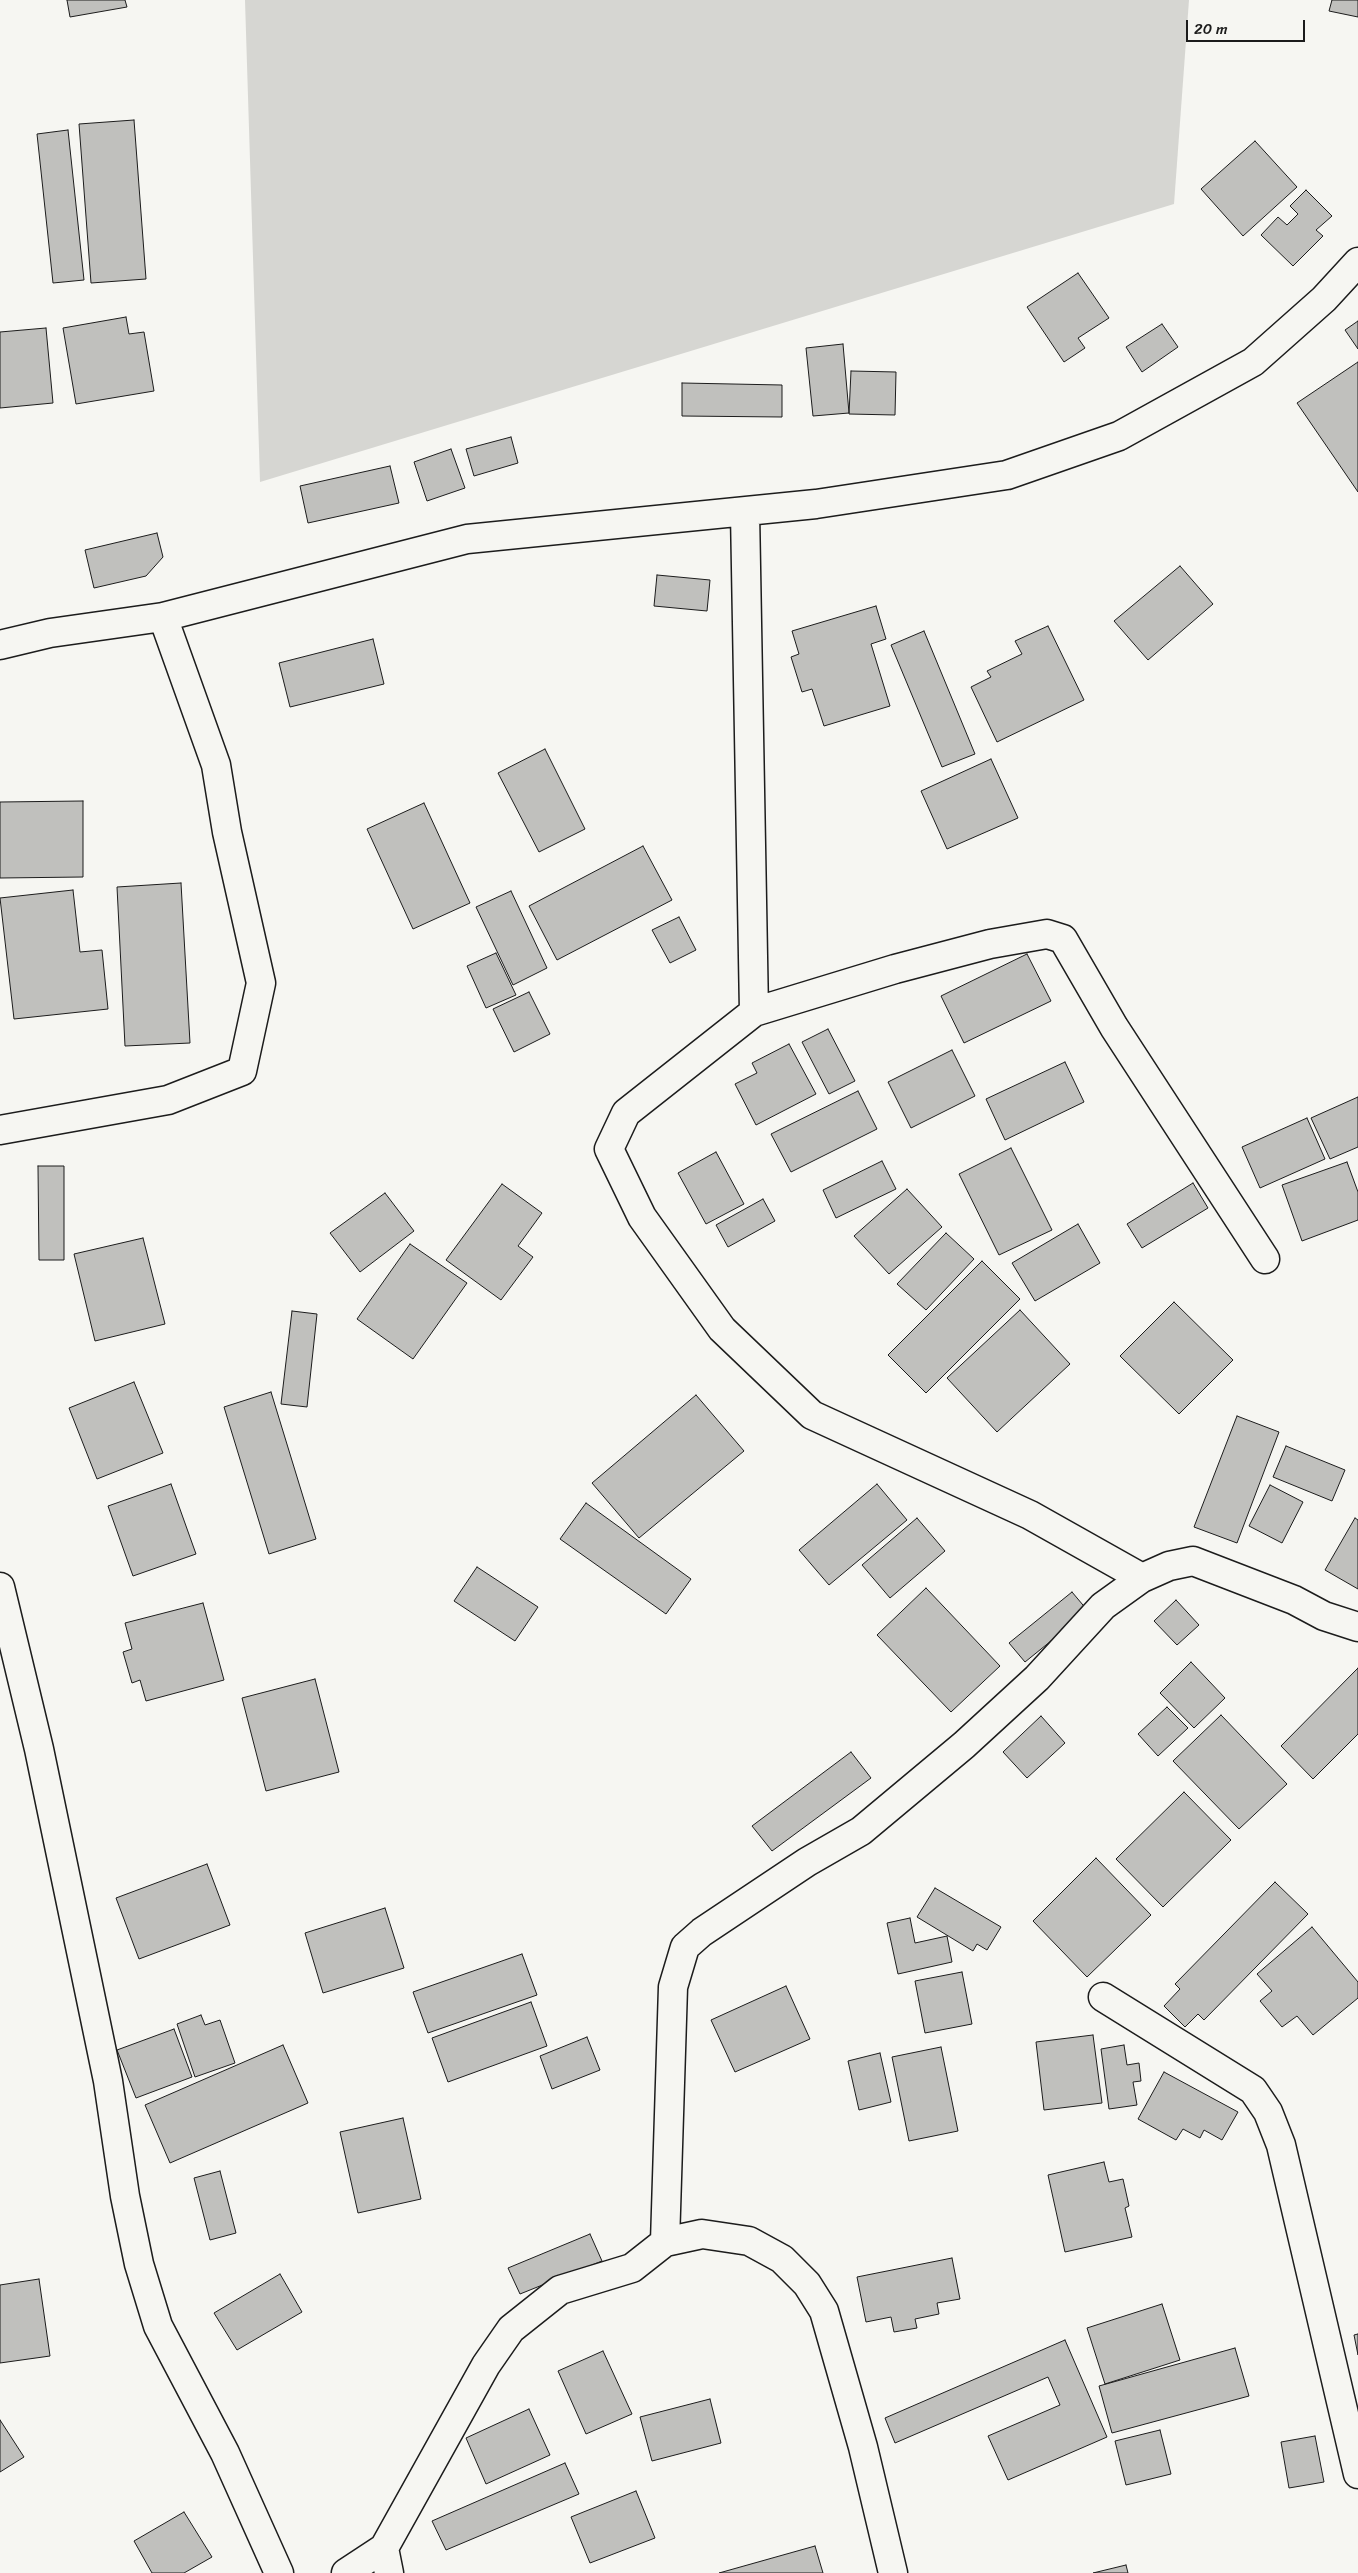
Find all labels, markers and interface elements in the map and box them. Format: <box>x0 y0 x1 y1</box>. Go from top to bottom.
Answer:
scale bar <box>1188 10 1307 42</box>
text: 20 m <box>1194 16 1228 42</box>

